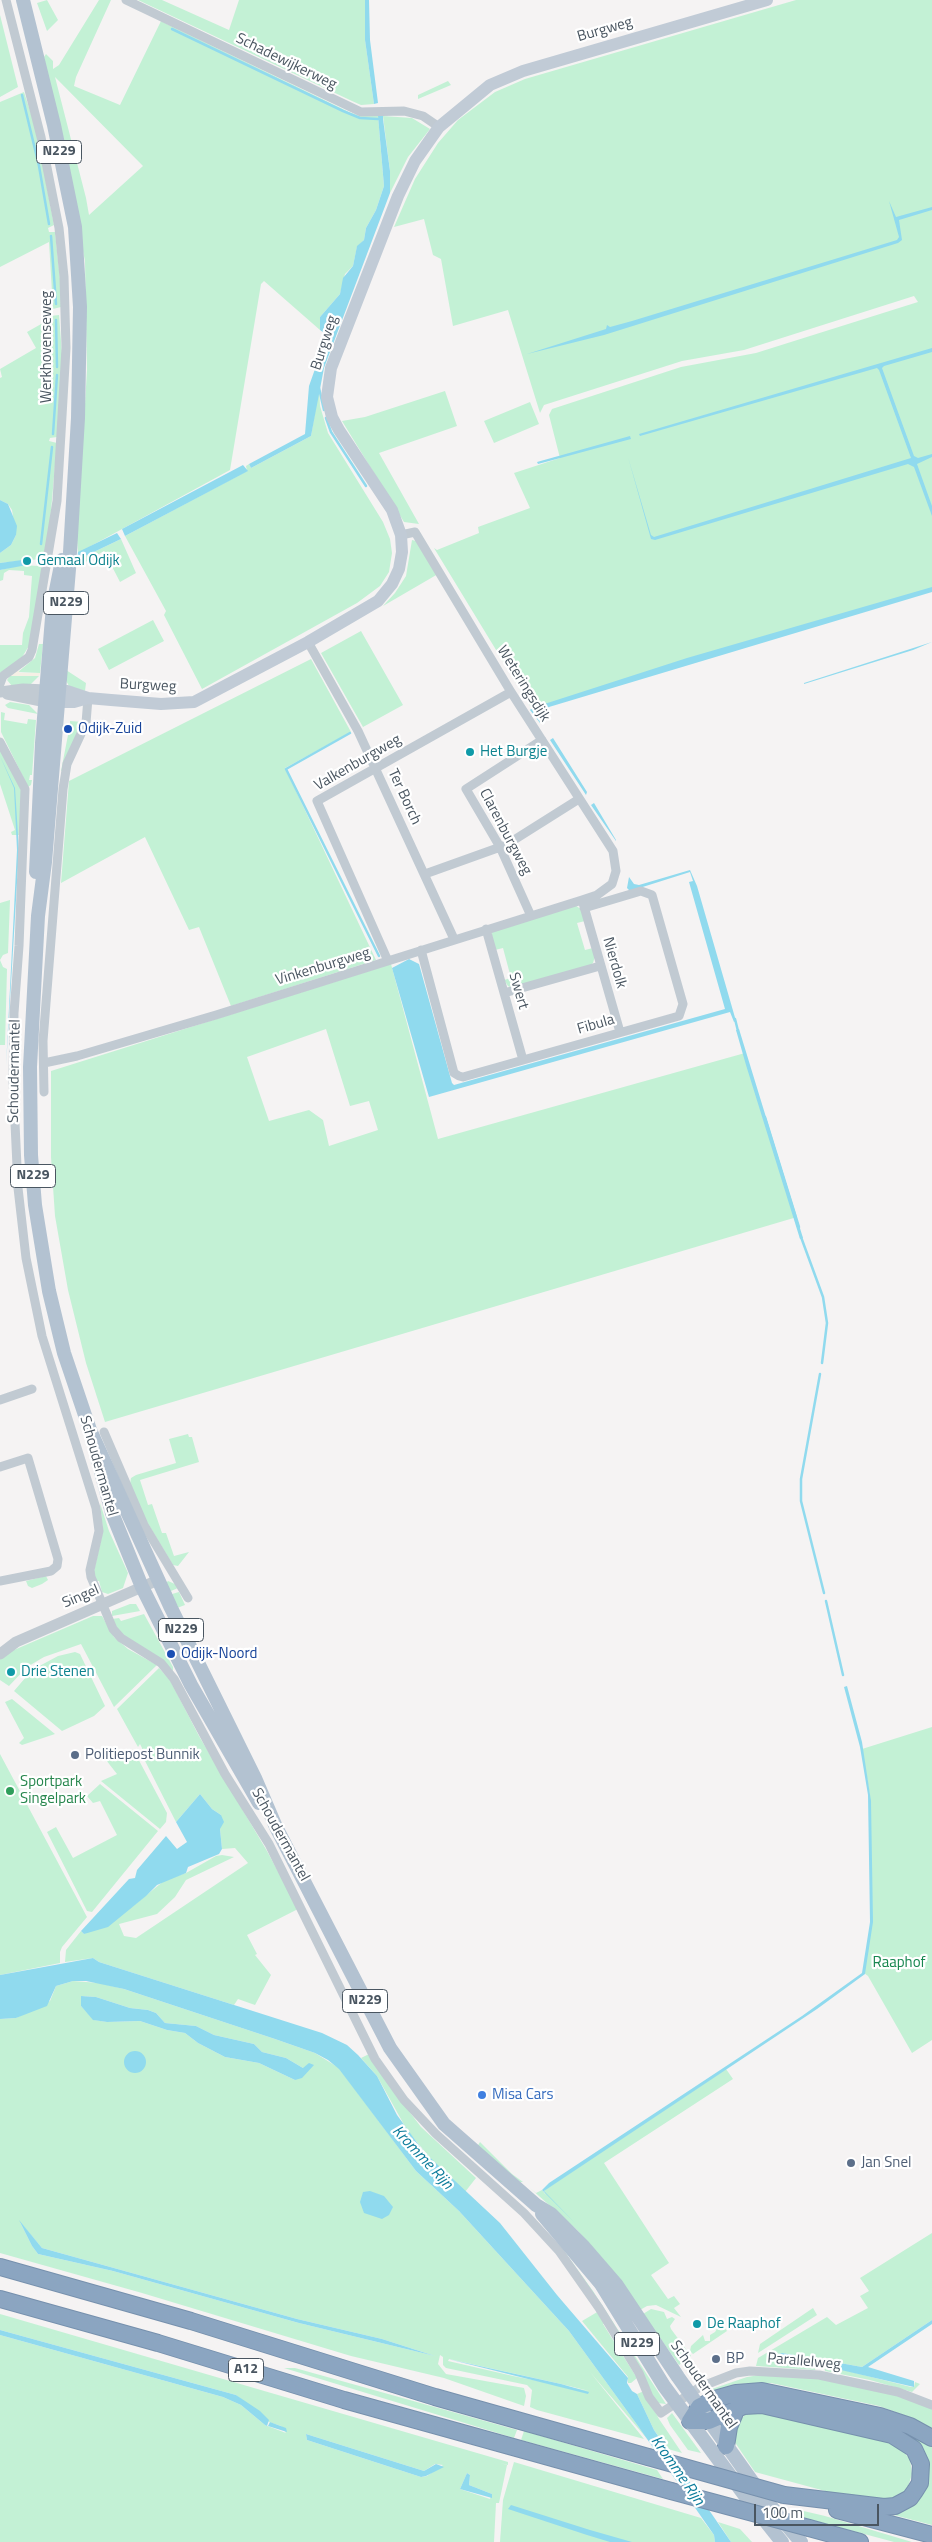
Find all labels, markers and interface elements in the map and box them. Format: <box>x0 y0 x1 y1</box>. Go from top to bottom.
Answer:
street label: Burgweg <box>575 14 635 46</box>
street label: Schadewijkerweg <box>233 30 339 94</box>
road number: N229 <box>36 140 82 163</box>
street label: Werkhovenseweg <box>38 291 56 403</box>
street label: Burgweg <box>308 313 342 373</box>
place label: Gemaal Odijk <box>37 552 120 570</box>
marker: Gemaal Odijk <box>21 555 33 567</box>
road number: N229 <box>44 592 88 614</box>
street label: Weteringsdijk <box>493 643 553 725</box>
street label: Burgweg <box>119 676 177 696</box>
place label: Odijk-Zuid <box>78 720 142 738</box>
marker: Odijk-Zuid <box>62 723 74 735</box>
street label: Valkenburgweg <box>311 731 405 795</box>
place label: Het Burgje <box>480 743 547 761</box>
marker: Het Burgje <box>464 746 476 758</box>
street label: Ter Borch <box>383 766 425 828</box>
street label: Clarenburgweg <box>475 786 535 878</box>
street label: Nierdolk <box>598 935 630 991</box>
street label: Vinkenburgweg <box>274 944 372 990</box>
street label: Swert <box>504 971 532 1011</box>
street label: Fibula <box>575 1011 617 1039</box>
street label: Schoudermantel <box>5 1019 25 1123</box>
road number: N229 <box>10 1164 56 1188</box>
street label: Schoudermantel <box>75 1414 121 1518</box>
street label: Singel <box>60 1581 102 1613</box>
road number: N229 <box>158 1618 204 1642</box>
place label: Odijk-Noord <box>181 1645 257 1663</box>
marker: Odijk-Noord <box>165 1648 177 1660</box>
place label: Drie Stenen <box>21 1663 95 1681</box>
marker: Drie Stenen <box>5 1666 17 1678</box>
place label: Politiepost Bunnik <box>85 1746 200 1764</box>
marker: Politiepost Bunnik <box>69 1749 81 1761</box>
place label: Sportpark Singelpark <box>20 1773 86 1808</box>
marker: Sportpark Singelpark <box>4 1785 16 1797</box>
street label: Schoudermantel <box>247 1785 313 1885</box>
park label: Raaphof <box>872 1954 926 1972</box>
road number: N229 <box>342 1990 388 2012</box>
place label: Misa Cars <box>492 2086 554 2104</box>
marker: Misa Cars <box>476 2089 488 2101</box>
water label: Kromme Rijn <box>388 2122 456 2194</box>
place label: Jan Snel <box>861 2154 911 2172</box>
marker: Jan Snel <box>845 2157 857 2169</box>
place label: De Raaphof <box>707 2315 781 2333</box>
marker: De Raaphof <box>691 2318 703 2330</box>
road number: N229 <box>614 2332 660 2356</box>
street label: Schoudermantel <box>666 2337 740 2433</box>
place label: BP <box>726 2350 744 2368</box>
street label: Parallelweg <box>767 2350 841 2374</box>
marker: BP <box>710 2353 722 2365</box>
road number: A12 <box>228 2358 264 2382</box>
water label: Kromme Rijn <box>646 2433 708 2509</box>
scale bar <box>757 2494 882 2526</box>
text: 100 m <box>762 2501 803 2524</box>

